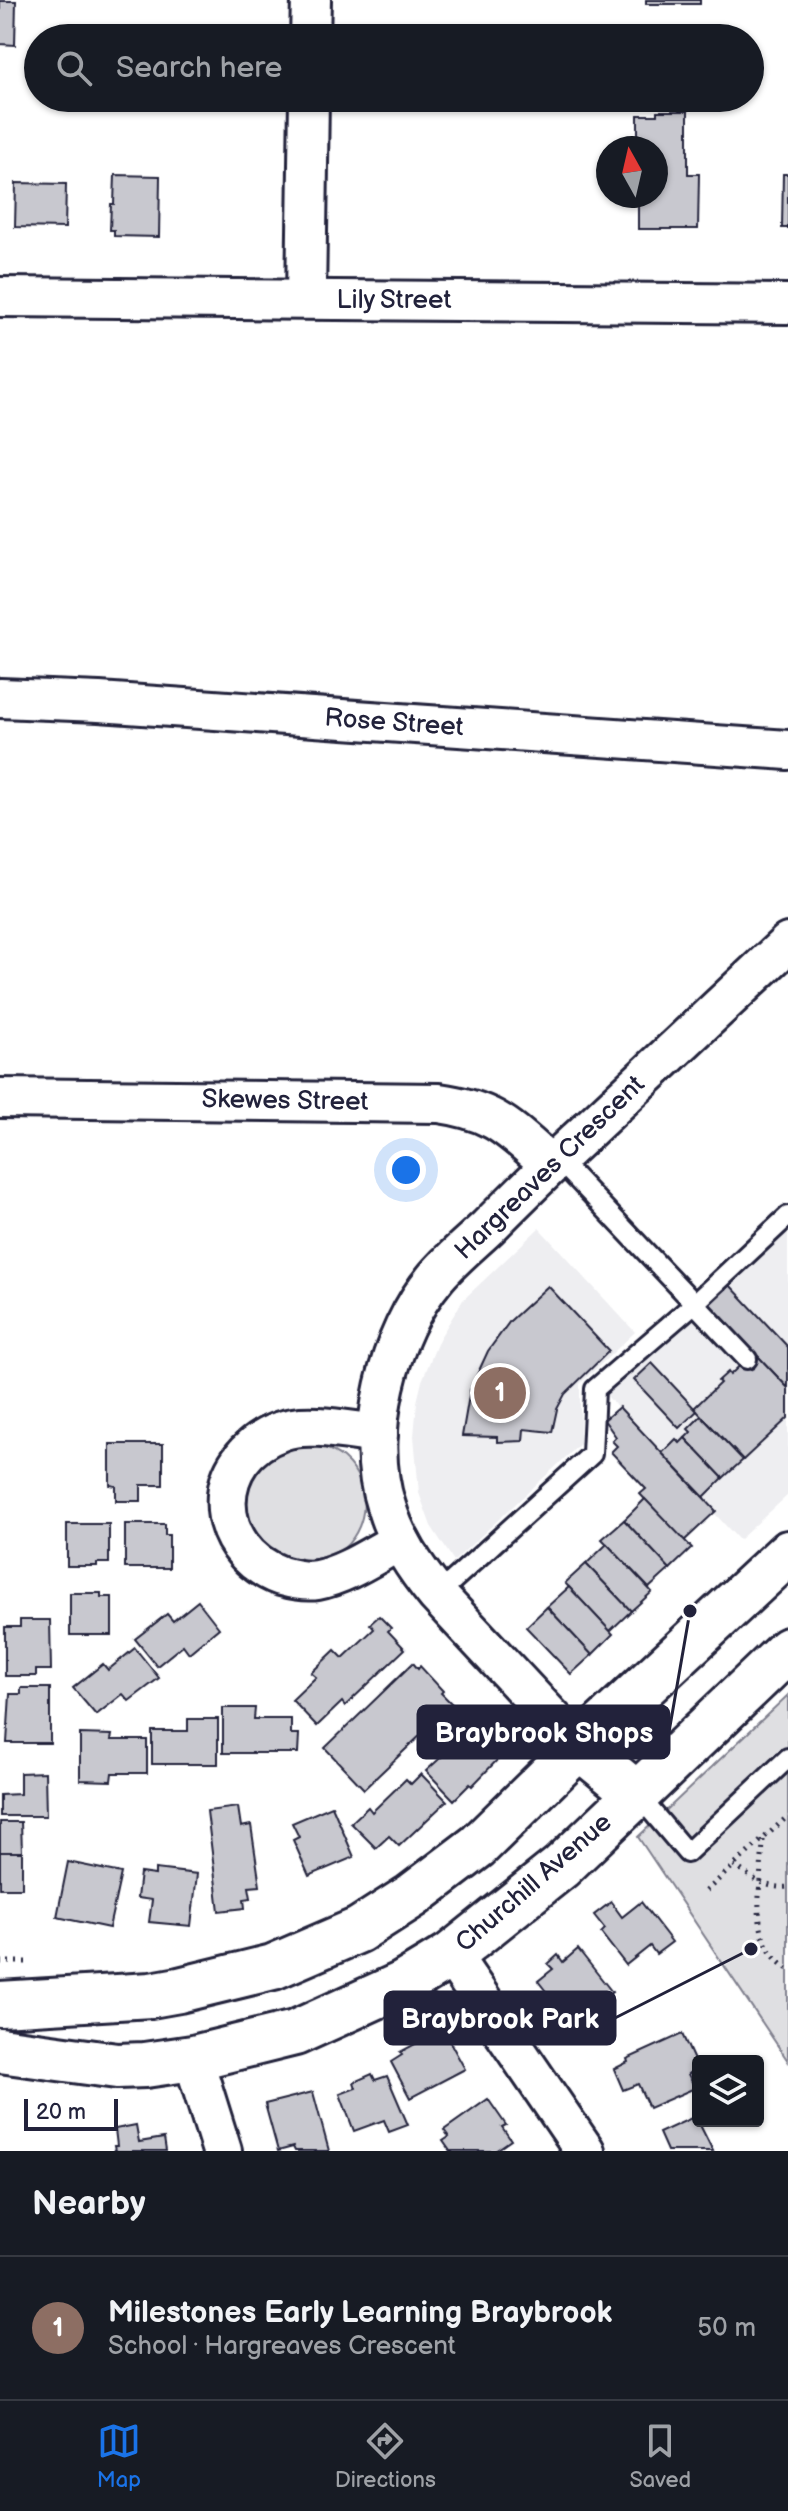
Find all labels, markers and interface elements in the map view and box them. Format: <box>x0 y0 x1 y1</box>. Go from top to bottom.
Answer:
search box <box>24 24 764 112</box>
icon: search <box>52 46 96 90</box>
text: Search here <box>116 50 282 86</box>
north arrow <box>596 136 668 208</box>
street label: Lily Street <box>337 285 451 316</box>
street label: Rose Street <box>323 703 465 743</box>
street label: Hargreaves Crescent <box>449 1069 651 1267</box>
street label: Skewes Street <box>201 1084 369 1118</box>
your location <box>386 1150 426 1190</box>
pin: 1 <box>474 1363 526 1423</box>
callout: Braybrook Shops <box>418 1706 669 1758</box>
text: Braybrook Shops <box>435 1717 653 1750</box>
street label: Churchill Avenue <box>450 1807 618 1959</box>
callout: Braybrook Park <box>385 1992 615 2044</box>
text: Braybrook Park <box>401 2003 600 2036</box>
map controls <box>692 2055 764 2127</box>
button: layers <box>692 2055 764 2127</box>
scale bar <box>24 2095 118 2131</box>
text: 20 m <box>36 2099 86 2126</box>
text: Nearby <box>32 2183 146 2224</box>
text: Milestones Early Learning Braybrook <box>108 2295 612 2331</box>
text: 1 <box>53 2313 63 2344</box>
text: 50 m <box>697 2313 756 2344</box>
text: School · Hargreaves Crescent <box>108 2331 456 2362</box>
tab: Map <box>97 2419 141 2494</box>
tab: Directions <box>335 2419 436 2494</box>
tab: Saved <box>629 2419 691 2494</box>

